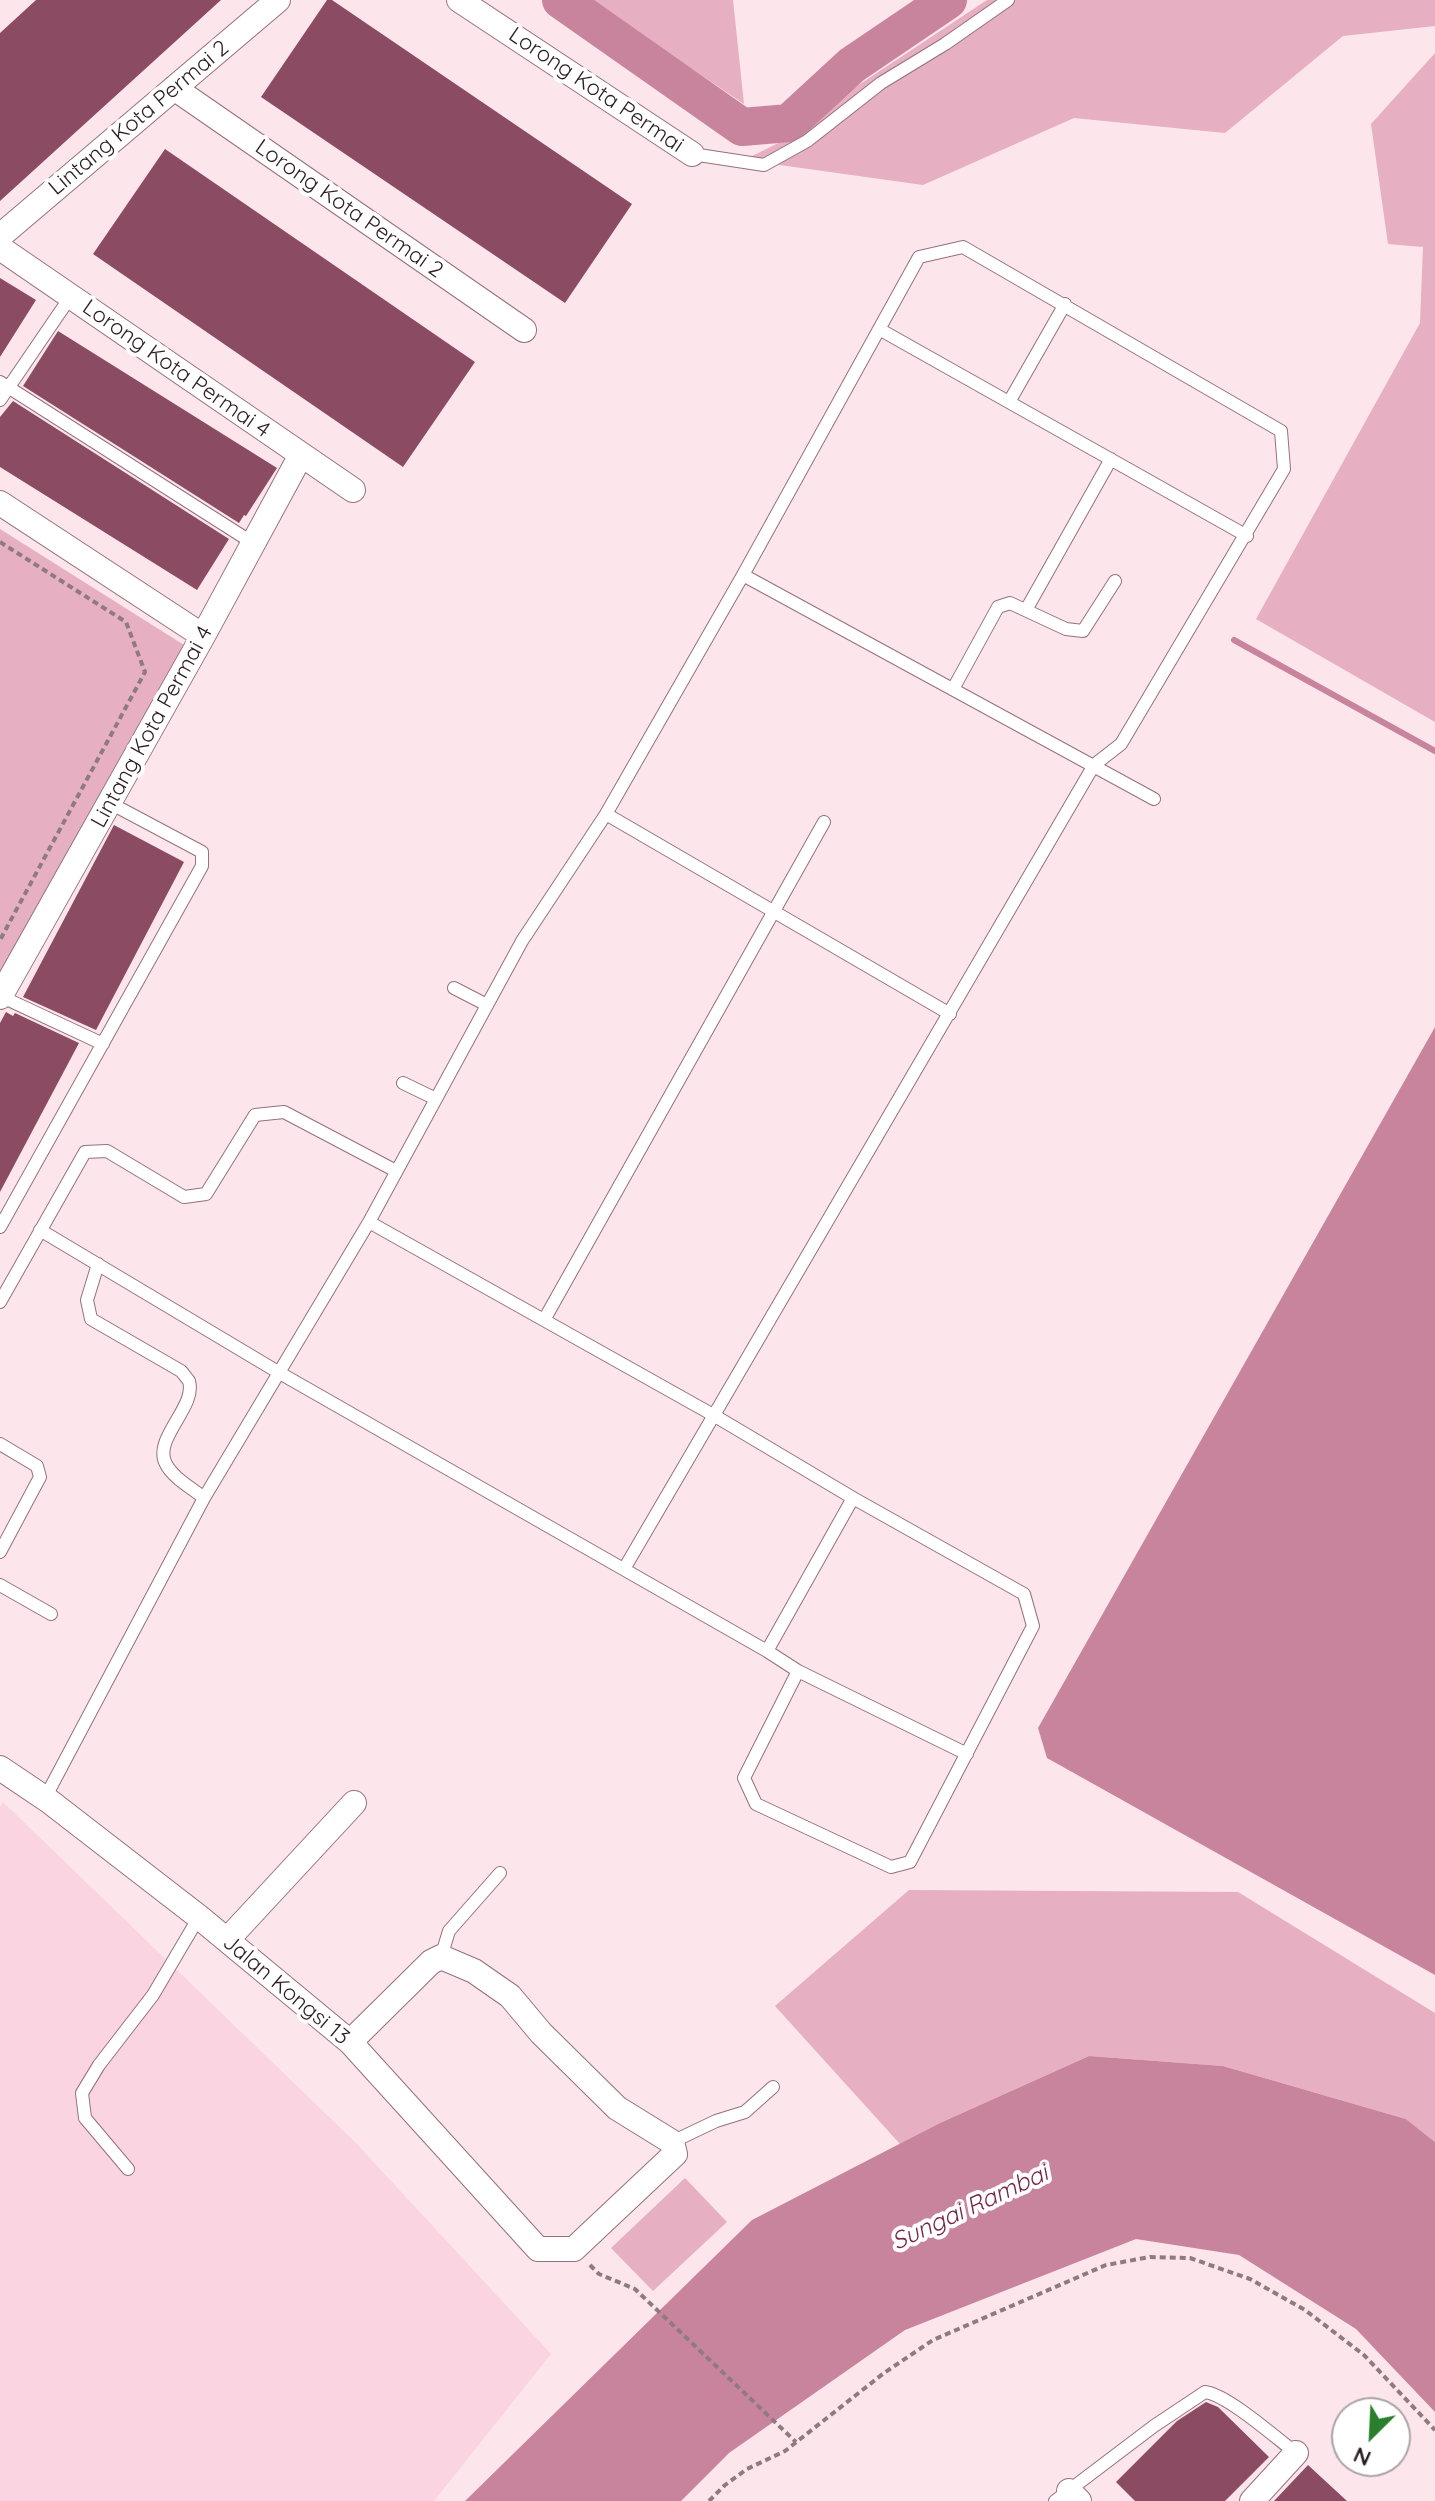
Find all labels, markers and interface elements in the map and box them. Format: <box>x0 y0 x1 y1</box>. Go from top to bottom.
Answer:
street label: Lorong Kota Permai <box>504 22 688 158</box>
street label: Lintang Kota Permai 2 <box>44 35 234 201</box>
street label: Lorong Kota Permai 2 <box>250 134 448 284</box>
street label: Lorong Kota Permai 4 <box>77 294 275 444</box>
street label: Lintang Kota Permai 4 <box>86 622 218 832</box>
street label: Jalan Kongsi 13 <box>217 1929 355 2051</box>
water label: Sungai Rambai <box>887 2159 1053 2257</box>
north arrow <box>1331 2397 1411 2477</box>
text: N <box>1349 2441 1375 2473</box>

